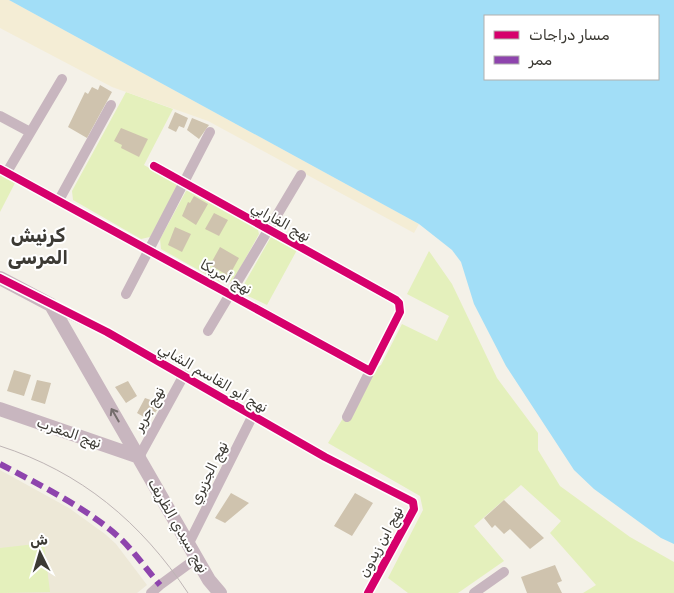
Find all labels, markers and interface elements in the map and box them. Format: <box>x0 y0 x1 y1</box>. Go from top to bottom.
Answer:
legend <box>484 15 659 80</box>
text: مسار دراجات <box>529 26 610 44</box>
text: ممر <box>528 51 552 69</box>
street label: نهج الفارابي <box>247 199 314 247</box>
district label: كرنيش المرسى <box>8 224 68 269</box>
street label: نهج أمريكا <box>196 256 255 300</box>
street label: نهج أبو القاسم الشابي <box>154 340 271 418</box>
street label: نهج جرير <box>129 384 170 436</box>
one-way arrow <box>109 408 119 422</box>
street label: نهج المغرب <box>34 414 103 454</box>
street label: نهج الجزيري <box>186 438 233 508</box>
street label: نهج سيدي الظريف <box>142 476 212 577</box>
street label: نهج ابن زيدون <box>355 504 409 581</box>
north arrow <box>15 528 65 578</box>
text: ش <box>29 531 49 550</box>

